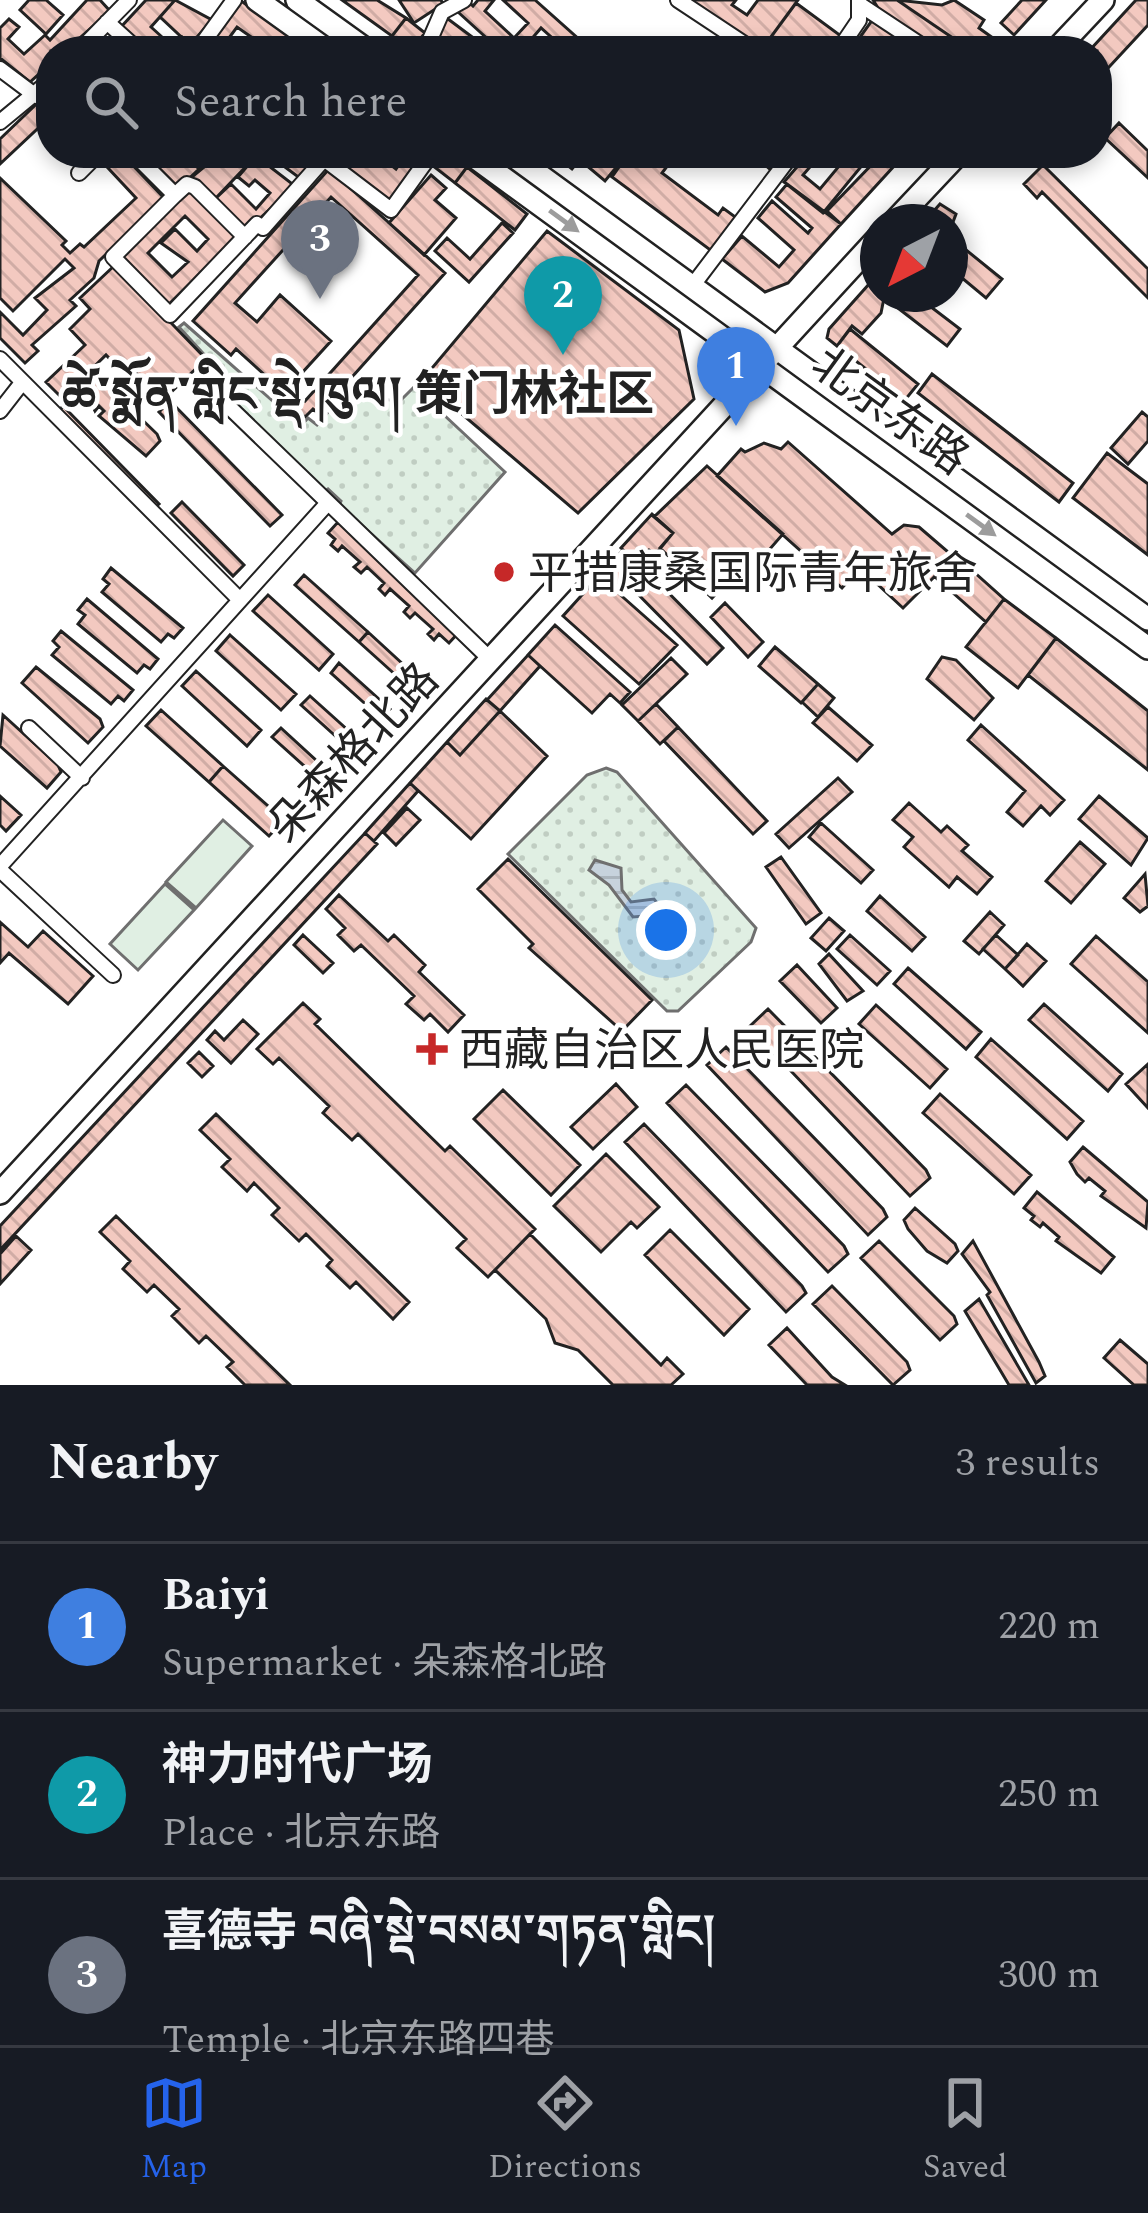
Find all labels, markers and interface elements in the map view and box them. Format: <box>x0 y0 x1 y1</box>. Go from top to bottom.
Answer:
search box <box>36 36 1112 168</box>
text: Search here <box>174 68 407 137</box>
icon: search <box>78 69 144 135</box>
pin: 3 <box>281 200 359 299</box>
north arrow <box>860 204 968 312</box>
one-way arrow <box>548 209 580 233</box>
pin: 2 <box>524 256 602 355</box>
pin: 1 <box>697 327 775 426</box>
street label: 北京东路 <box>796 331 983 493</box>
district label: ཚེ་སྨོན་གླིང་སྡེ་ཁུལ། 策门林社区 <box>62 356 654 434</box>
one-way arrow <box>965 513 997 537</box>
place label: 平措康桑国际青年旅舍 <box>528 540 978 609</box>
marker: 平措康桑国际青年旅舍 <box>491 559 517 585</box>
street label: 朵森格北路 <box>252 648 456 860</box>
your location <box>636 900 696 960</box>
place label: 西藏自治区人民医院 <box>459 1017 864 1086</box>
marker: 西藏自治区人民医院 <box>416 1033 448 1065</box>
text: Nearby <box>48 1424 217 1502</box>
text: 3 results <box>956 1434 1100 1493</box>
text: Baiyi <box>162 1561 269 1630</box>
text: 1 <box>76 1597 98 1656</box>
text: 220 m <box>998 1597 1100 1656</box>
text: Supermarket · 朵森格北路 <box>162 1634 607 1693</box>
text: 神力时代广场 <box>162 1731 432 1800</box>
text: 2 <box>76 1765 98 1824</box>
text: 250 m <box>998 1765 1100 1824</box>
text: Place · 北京东路 <box>162 1804 440 1863</box>
text: 喜德寺 བཞི་སྡེ་བསམ་གཏན་གླིང། <box>162 1898 716 1967</box>
text: 3 <box>76 1946 98 2005</box>
text: 300 m <box>998 1946 1100 2005</box>
text: Temple · 北京东路四巷 <box>162 2011 554 2070</box>
tab: Map <box>140 2070 207 2192</box>
tab: Directions <box>488 2070 642 2192</box>
tab: Saved <box>923 2070 1008 2192</box>

